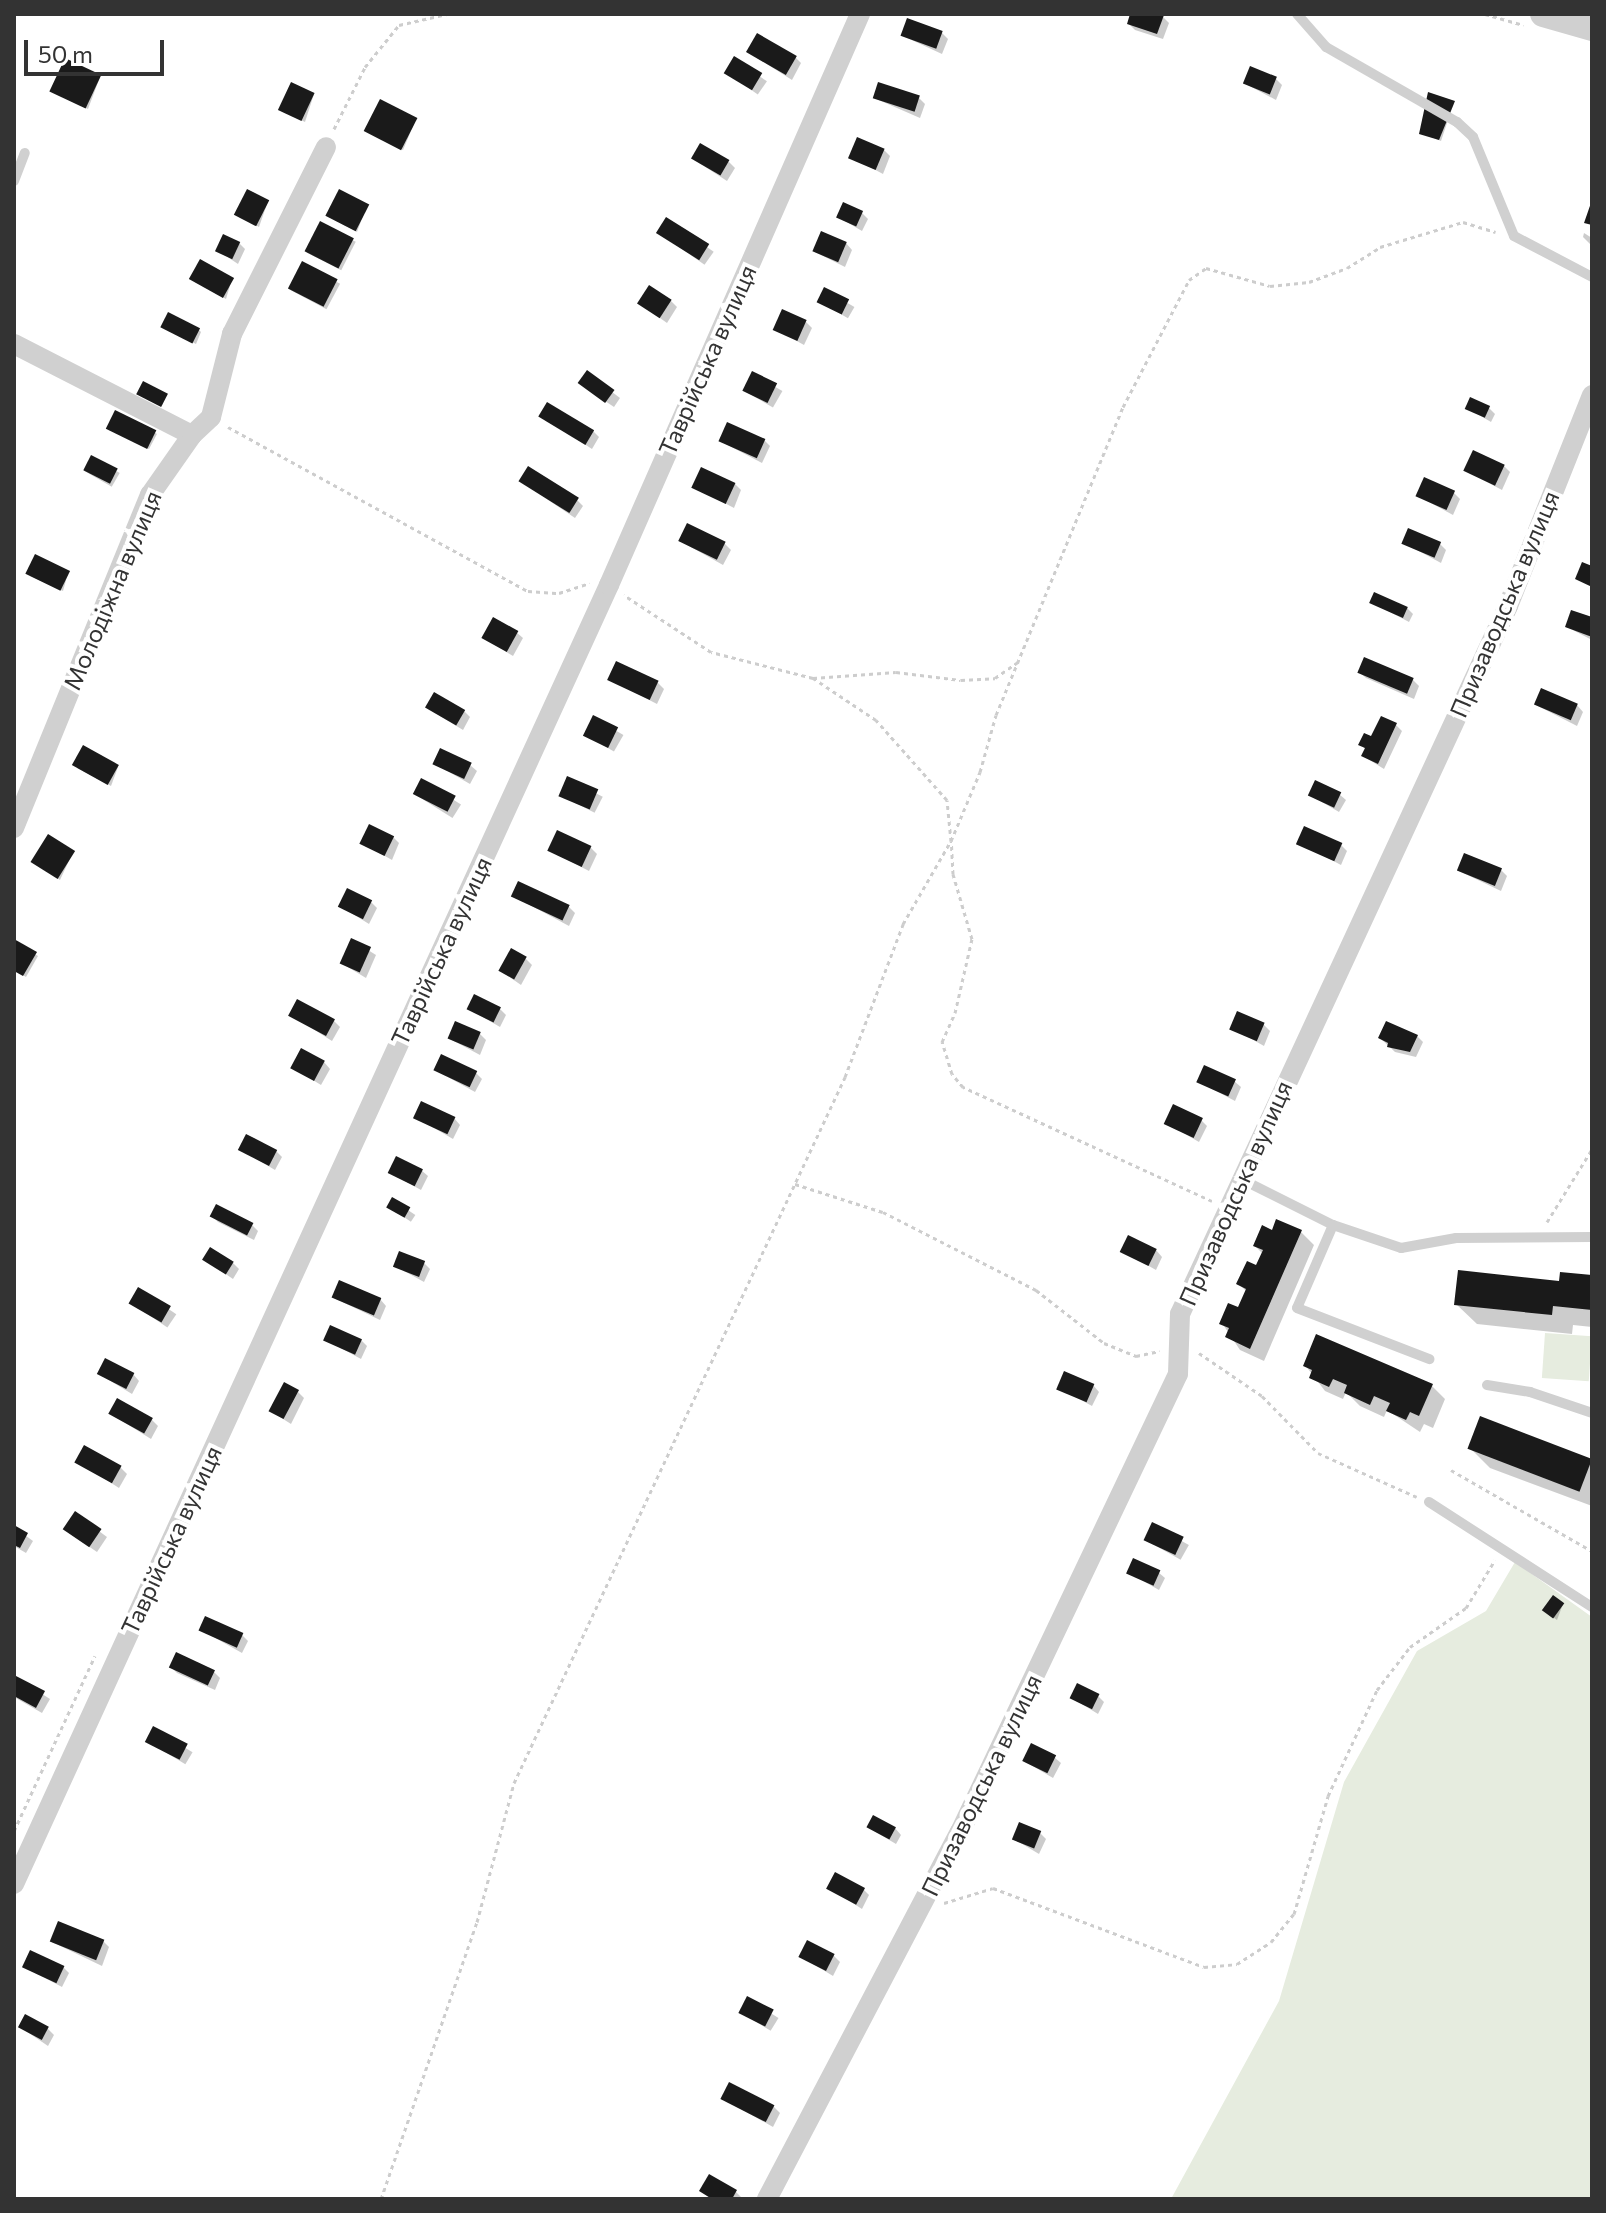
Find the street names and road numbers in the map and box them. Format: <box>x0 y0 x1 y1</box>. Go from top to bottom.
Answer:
street label: Таврійська вулиця <box>652 260 762 460</box>
street label: Молодіжна вулиця <box>57 486 167 694</box>
street label: Призаводська вулиця <box>1443 486 1565 722</box>
street label: Таврійська вулиця <box>385 852 497 1050</box>
street label: Призаводська вулиця <box>1172 1076 1298 1310</box>
street label: Таврійська вулиця <box>115 1441 227 1639</box>
street label: Призаводська вулиця <box>915 1669 1047 1901</box>

